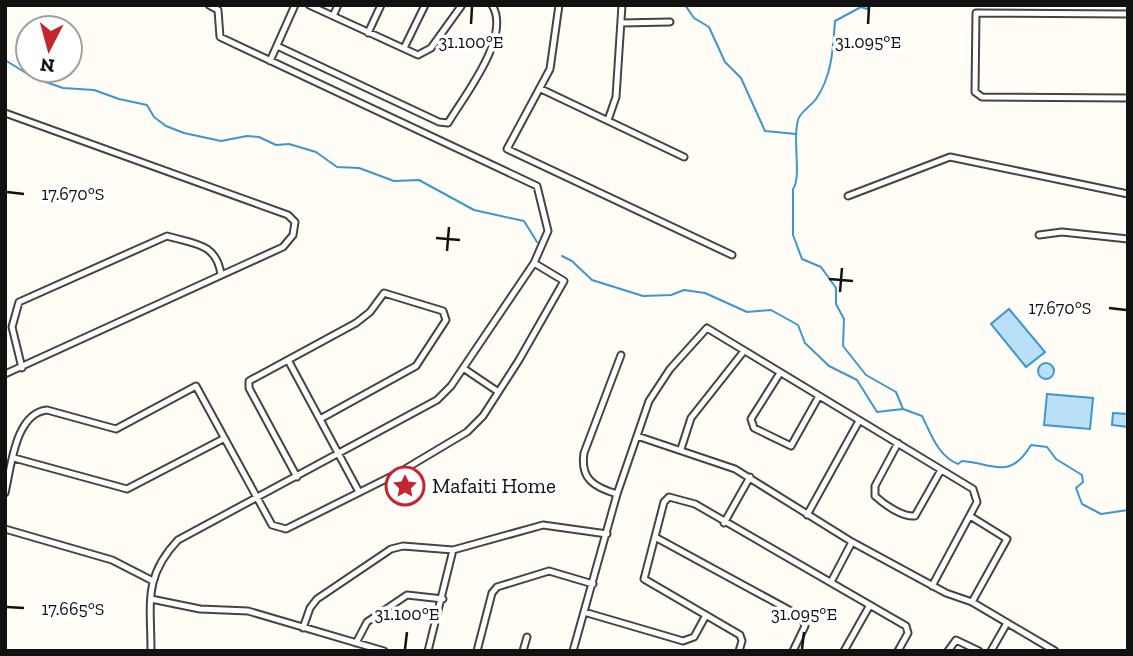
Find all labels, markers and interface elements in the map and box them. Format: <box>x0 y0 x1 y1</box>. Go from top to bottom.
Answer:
north arrow <box>14 14 84 84</box>
text: 31.100°E <box>439 31 503 53</box>
text: 31.095°E <box>835 31 901 53</box>
text: N <box>39 53 56 78</box>
text: 17.670°S <box>42 183 104 205</box>
text: 17.670°S <box>1029 297 1091 319</box>
place icon: Mafaiti Home <box>384 465 426 507</box>
place label: Mafaiti Home <box>432 473 556 498</box>
text: 17.665°S <box>42 598 104 620</box>
text: 31.100°E <box>375 603 439 625</box>
text: 31.095°E <box>771 603 837 625</box>

